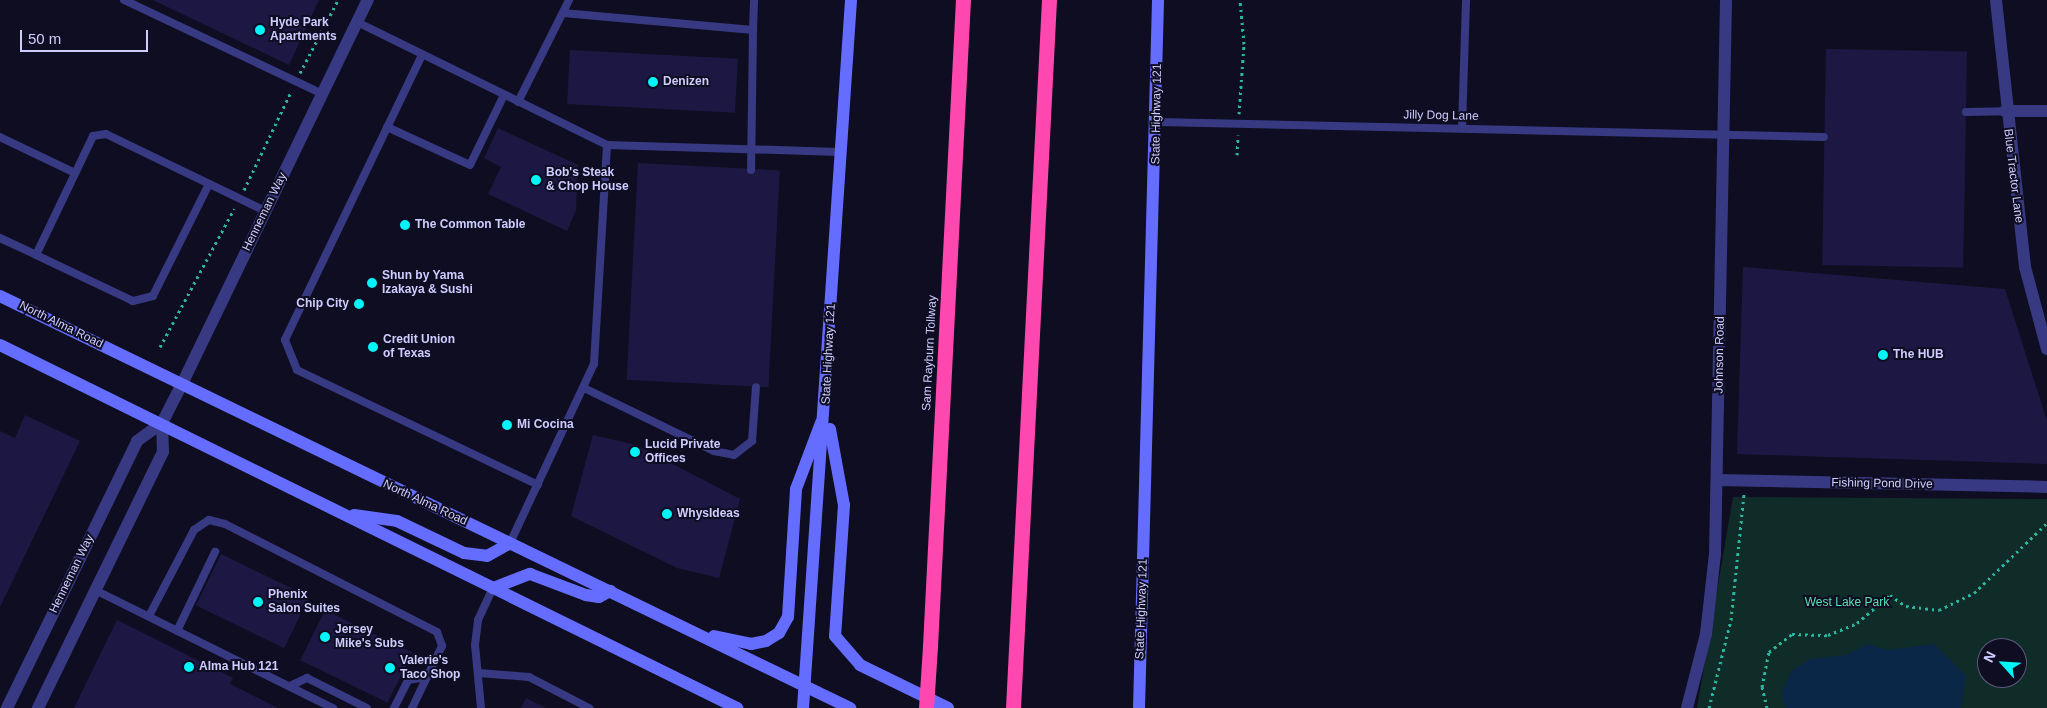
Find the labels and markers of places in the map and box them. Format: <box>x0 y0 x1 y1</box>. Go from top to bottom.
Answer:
place label: Hyde Park Apartments <box>270 16 337 44</box>
marker: Hyde Park Apartments <box>254 24 266 36</box>
place label: Denizen <box>663 75 709 89</box>
marker: Denizen <box>647 76 659 88</box>
place label: Bob's Steak & Chop House <box>546 166 629 194</box>
marker: Bob's Steak & Chop House <box>530 174 542 186</box>
place label: The Common Table <box>415 218 525 232</box>
marker: The Common Table <box>399 219 411 231</box>
place label: Shun by Yama Izakaya & Sushi <box>382 269 473 297</box>
marker: Shun by Yama Izakaya & Sushi <box>366 277 378 289</box>
place label: Chip City <box>296 297 349 311</box>
marker: Chip City <box>353 298 365 310</box>
place label: Credit Union of Texas <box>383 333 455 361</box>
marker: Credit Union of Texas <box>367 341 379 353</box>
place label: The HUB <box>1893 348 1944 362</box>
marker: The HUB <box>1877 349 1889 361</box>
place label: Mi Cocina <box>517 418 574 432</box>
marker: Mi Cocina <box>501 419 513 431</box>
place label: Lucid Private Offices <box>645 438 720 466</box>
marker: Lucid Private Offices <box>629 446 641 458</box>
place label: WhysIdeas <box>677 507 740 521</box>
marker: WhysIdeas <box>661 508 673 520</box>
place label: Phenix Salon Suites <box>268 588 340 616</box>
marker: Phenix Salon Suites <box>252 596 264 608</box>
place label: Jersey Mike's Subs <box>335 623 404 651</box>
marker: Jersey Mike's Subs <box>319 631 331 643</box>
place label: Valerie's Taco Shop <box>400 654 460 682</box>
place label: Alma Hub 121 <box>199 660 278 674</box>
marker: Alma Hub 121 <box>183 661 195 673</box>
marker: Valerie's Taco Shop <box>384 662 396 674</box>

